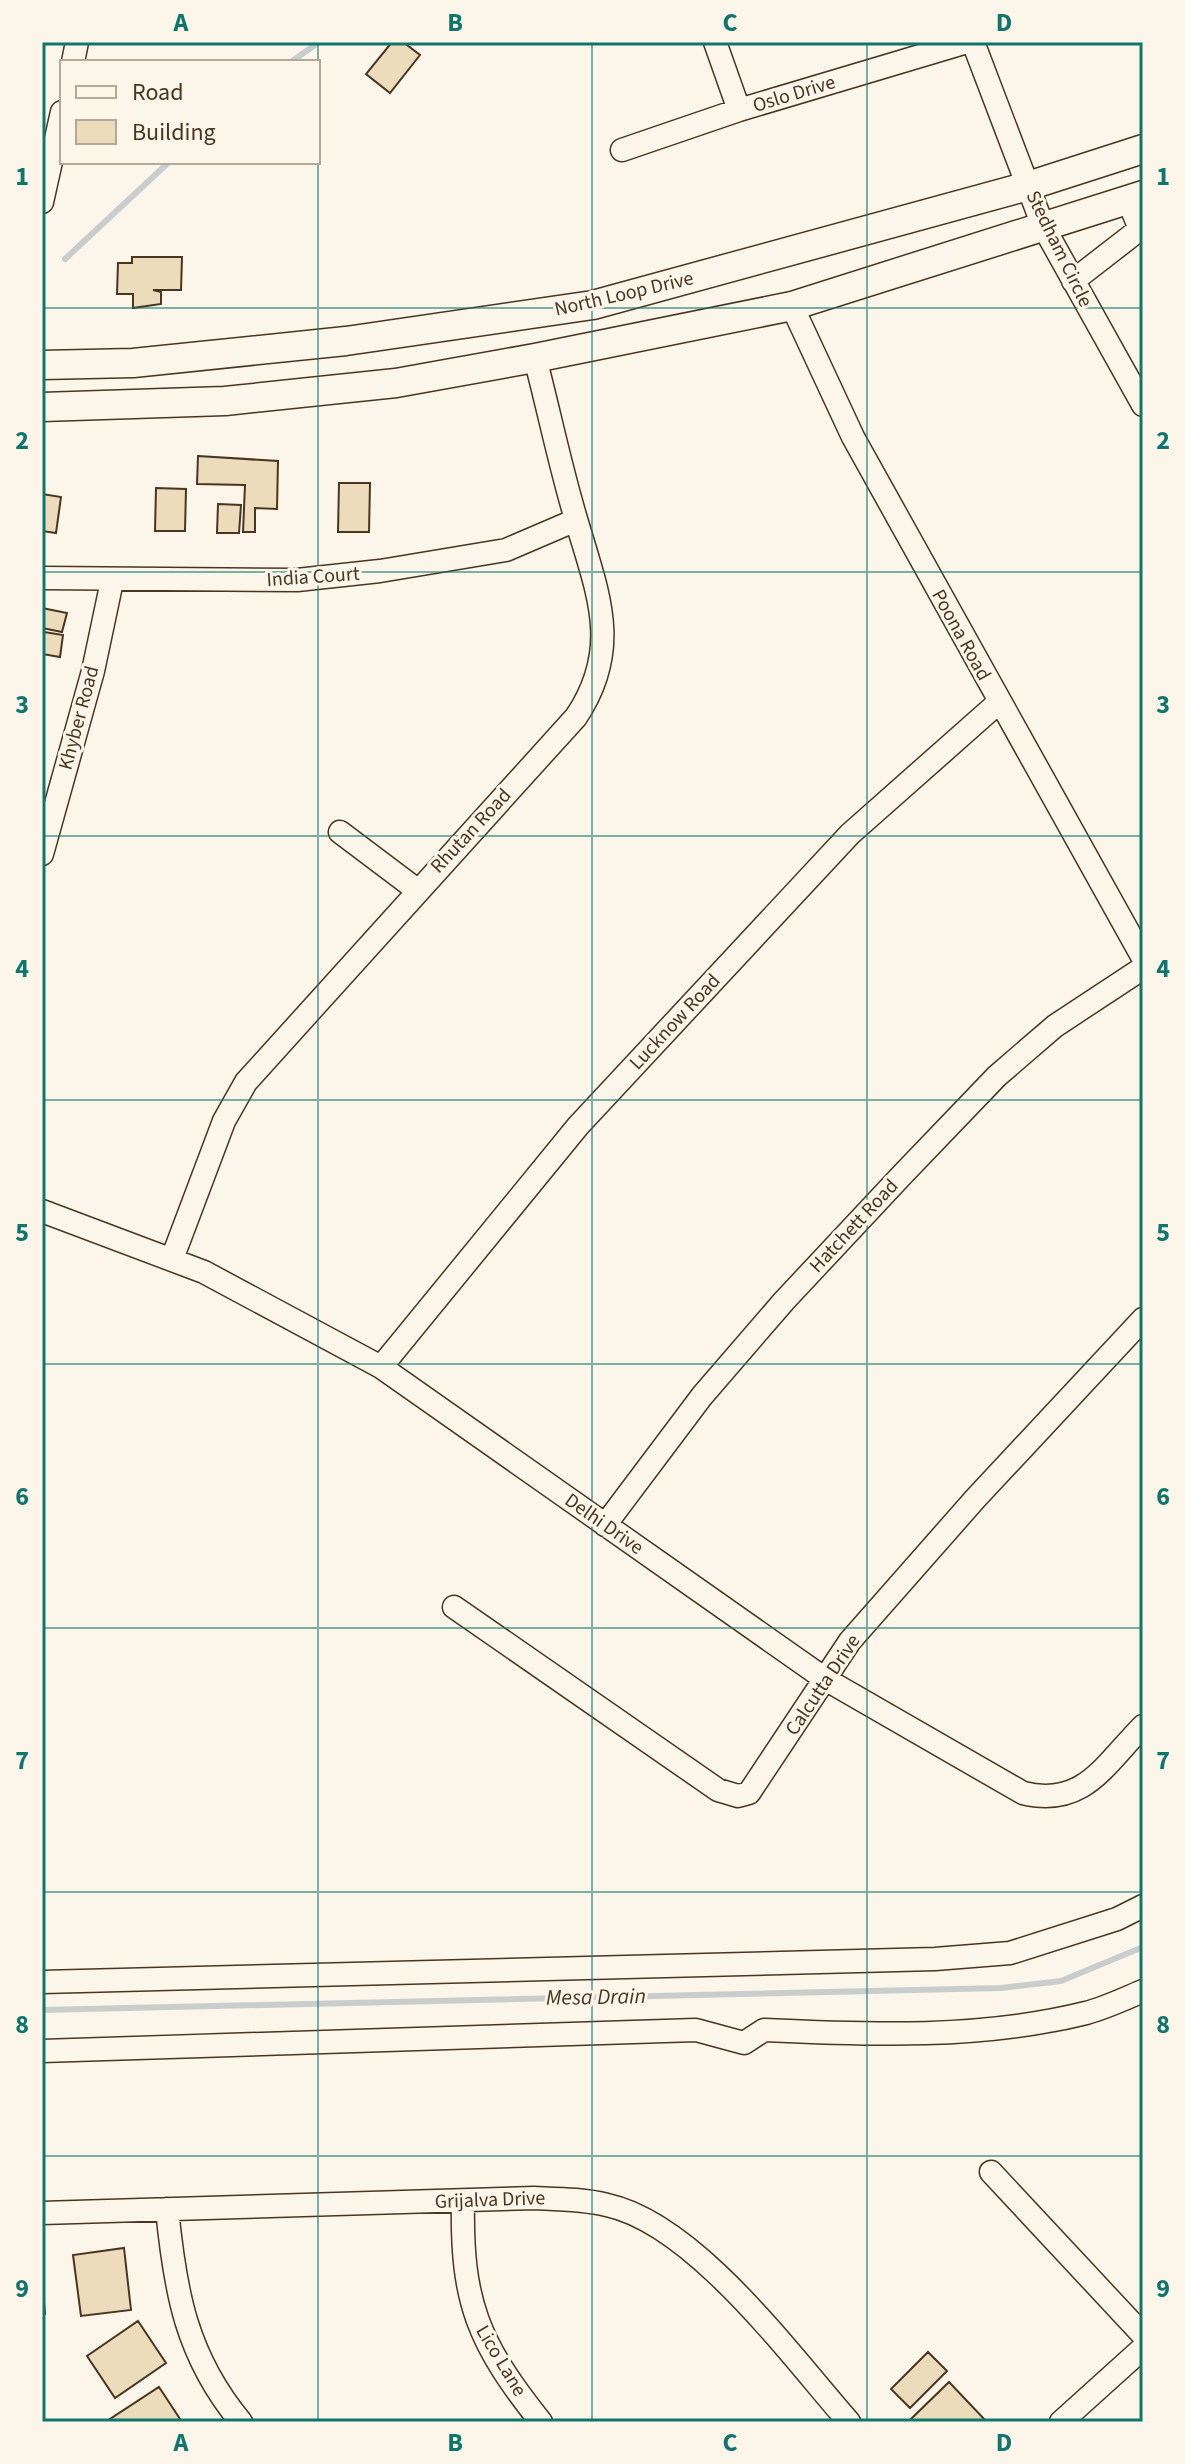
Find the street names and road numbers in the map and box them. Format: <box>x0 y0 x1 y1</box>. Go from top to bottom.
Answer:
street label: Oslo Drive <box>749 68 839 120</box>
street label: Stedham Circle <box>1019 186 1099 312</box>
street label: North Loop Drive <box>552 264 696 324</box>
street label: India Court <box>266 560 361 594</box>
street label: Poona Road <box>924 584 998 686</box>
street label: Khyber Road <box>52 663 106 773</box>
street label: Rhutan Road <box>424 782 518 880</box>
street label: Lucknow Road <box>623 968 727 1076</box>
street label: Hatchett Road <box>803 1173 905 1279</box>
street label: Delhi Drive <box>559 1487 649 1561</box>
street label: Calcutta Drive <box>779 1629 867 1741</box>
street label: Grijalva Drive <box>434 2184 546 2216</box>
street label: Lico Lane <box>469 2320 533 2402</box>

